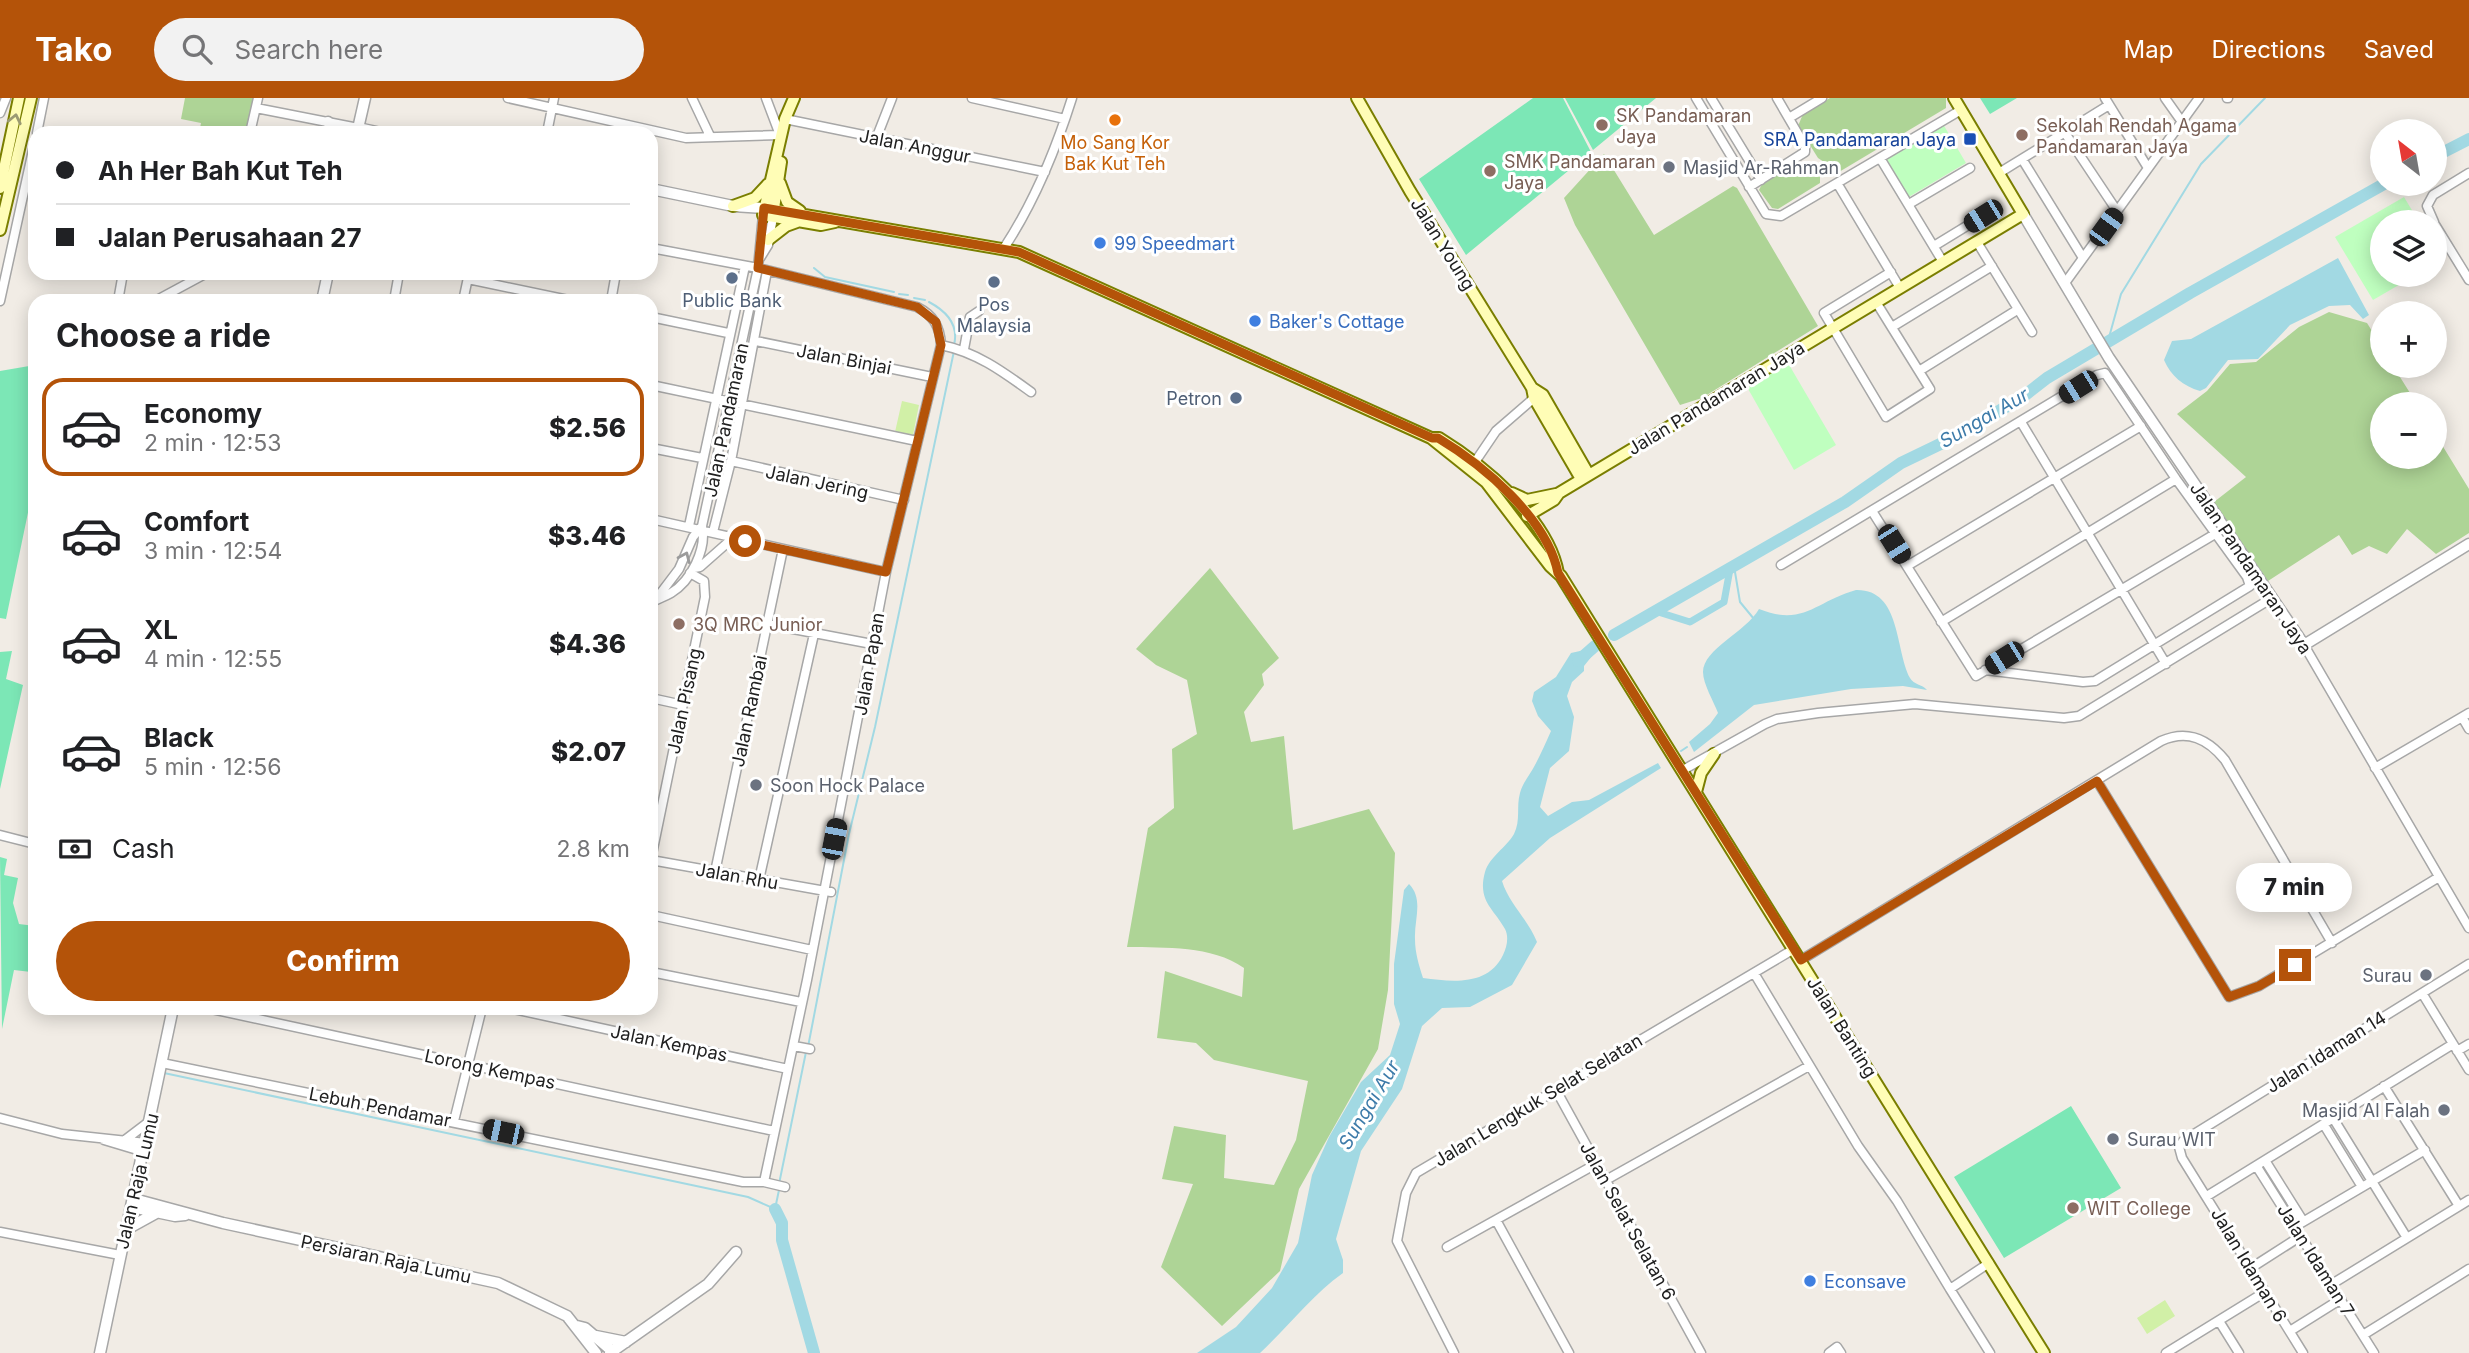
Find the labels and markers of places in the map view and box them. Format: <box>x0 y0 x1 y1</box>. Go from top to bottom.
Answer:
place label: SK Pandamaran Jaya <box>1616 105 1751 147</box>
marker: Mo Sang Kor Bak Kut Teh <box>1107 112 1123 128</box>
place label: Sekolah Rendah Agama Pandamaran Jaya <box>2036 115 2237 157</box>
marker: SK Pandamaran Jaya <box>1594 117 1610 133</box>
marker: Sekolah Rendah Agama Pandamaran Jaya <box>2014 127 2030 143</box>
place label: SRA Pandamaran Jaya <box>1763 129 1956 150</box>
marker: SRA Pandamaran Jaya <box>1962 131 1978 147</box>
place label: Mo Sang Kor Bak Kut Teh <box>1060 132 1170 174</box>
place label: SMK Pandamaran Jaya <box>1504 151 1656 193</box>
place label: Masjid Ar-Rahman <box>1683 157 1839 178</box>
marker: Masjid Ar-Rahman <box>1661 159 1677 175</box>
marker: SMK Pandamaran Jaya <box>1482 163 1498 179</box>
place label: 99 Speedmart <box>1114 233 1235 254</box>
marker: 99 Speedmart <box>1092 235 1108 251</box>
marker: Public Bank <box>724 270 740 286</box>
marker: Pos Malaysia <box>986 274 1002 290</box>
place label: Public Bank <box>682 290 782 311</box>
place label: Pos Malaysia <box>957 294 1031 336</box>
place label: Baker's Cottage <box>1269 311 1405 332</box>
marker: Baker's Cottage <box>1247 313 1263 329</box>
place label: Petron <box>1166 388 1222 409</box>
marker: Petron <box>1228 390 1244 406</box>
place label: 3Q MRC Junior <box>693 614 823 635</box>
marker: 3Q MRC Junior <box>671 616 687 632</box>
place label: Soon Hock Palace <box>770 775 925 796</box>
marker: Soon Hock Palace <box>748 777 764 793</box>
place label: Surau <box>2362 965 2412 986</box>
marker: Surau <box>2418 967 2434 983</box>
place label: Masjid Al Falah <box>2302 1100 2430 1121</box>
marker: Masjid Al Falah <box>2436 1102 2452 1118</box>
place label: Surau WIT <box>2127 1129 2216 1150</box>
marker: Surau WIT <box>2105 1131 2121 1147</box>
place label: WIT College <box>2087 1198 2191 1219</box>
marker: WIT College <box>2065 1200 2081 1216</box>
place label: Econsave <box>1824 1271 1906 1292</box>
marker: Econsave <box>1802 1273 1818 1289</box>

